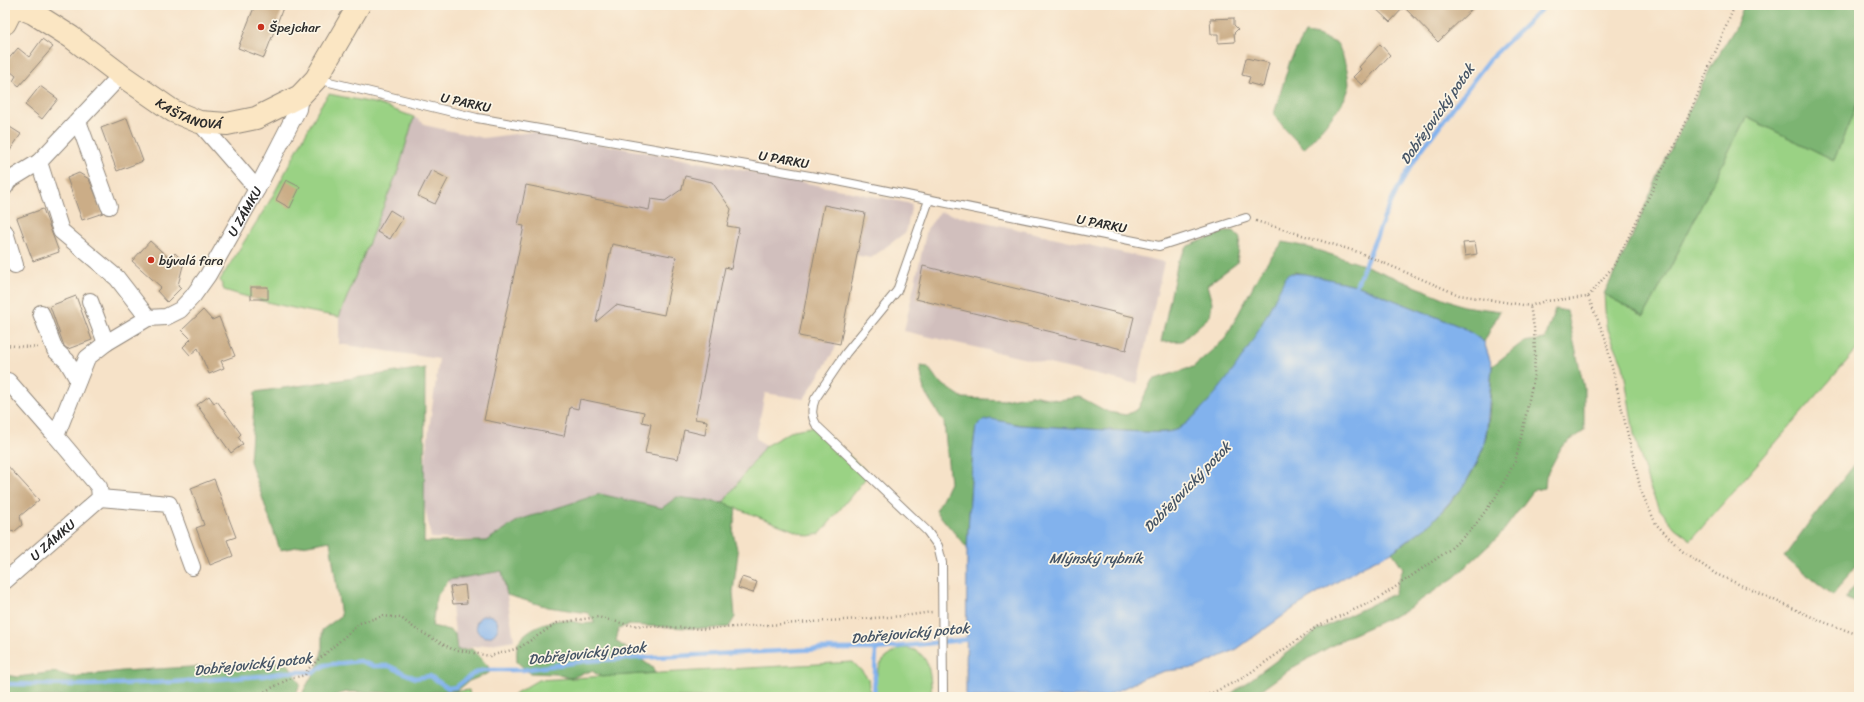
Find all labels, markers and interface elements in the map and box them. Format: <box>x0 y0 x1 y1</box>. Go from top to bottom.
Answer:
place label: Špejchar <box>269 16 321 39</box>
marker: Špejchar <box>256 22 266 32</box>
water label: Dobřejovický potok <box>1393 57 1482 170</box>
street label: U PARKU <box>439 86 493 119</box>
street label: KAŠTANOVÁ <box>151 91 225 136</box>
street label: U PARKU <box>757 144 811 175</box>
street label: U ZÁMKU <box>221 181 269 241</box>
street label: U PARKU <box>1075 207 1129 240</box>
place label: bývalá fara <box>159 249 224 272</box>
marker: bývalá fara <box>146 255 156 265</box>
water label: Dobřejovický potok <box>1137 435 1239 539</box>
street label: U ZÁMKU <box>25 513 81 567</box>
water label: Mlýnský rybník <box>1049 546 1144 571</box>
water label: Dobřejovický potok <box>850 616 972 651</box>
water label: Dobřejovický potok <box>527 635 649 672</box>
water label: Dobřejovický potok <box>193 646 315 683</box>

